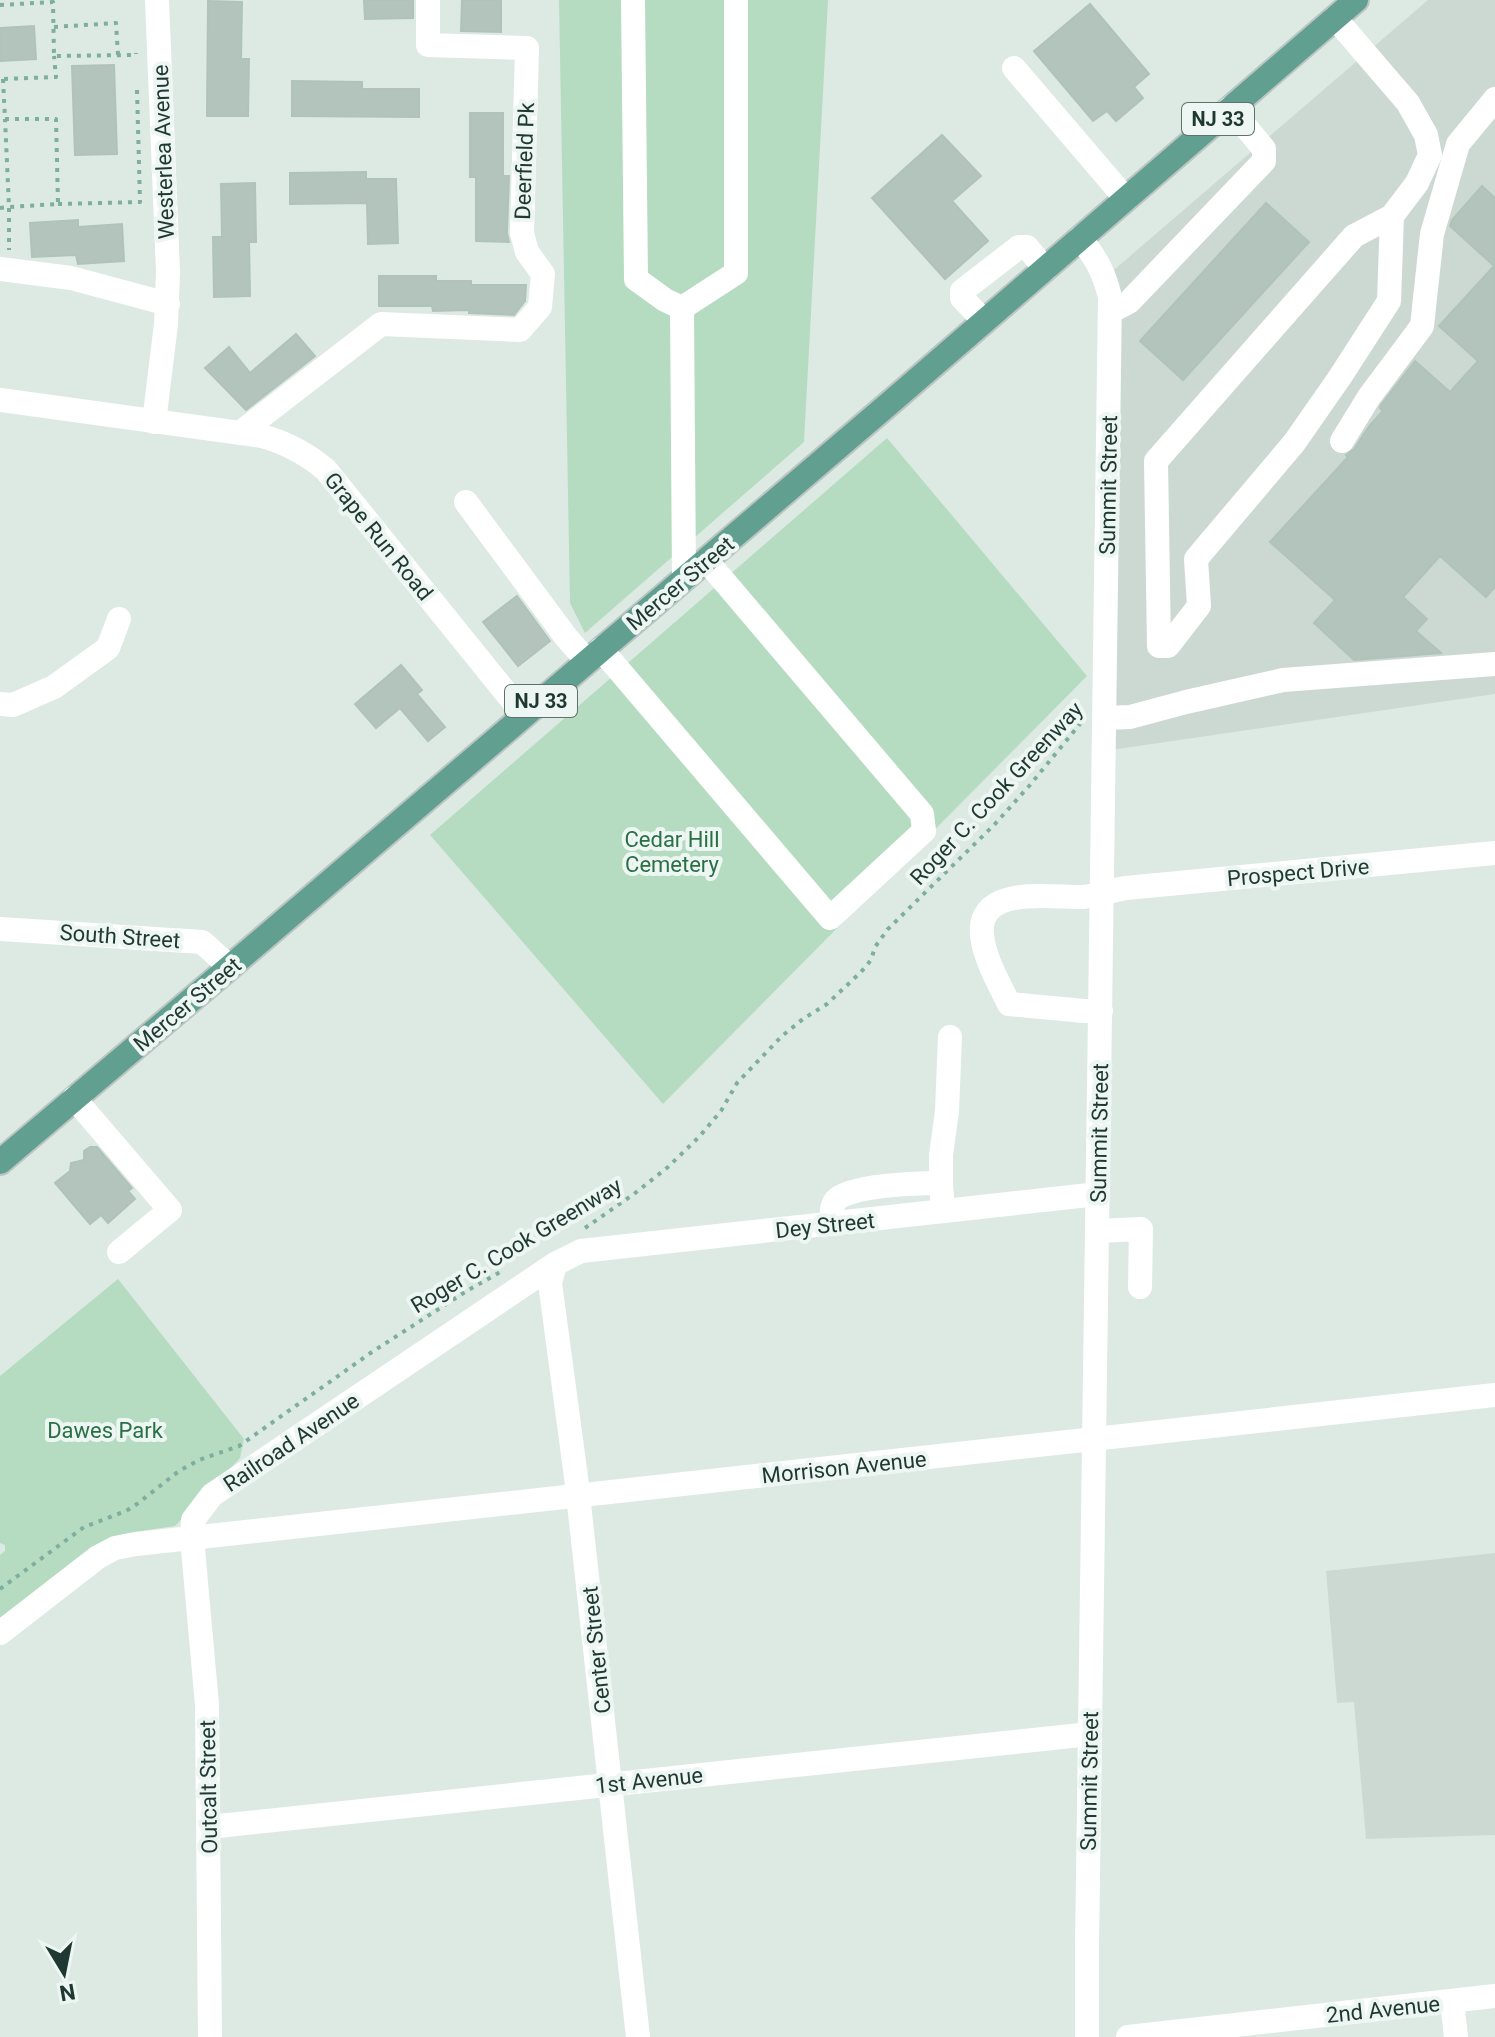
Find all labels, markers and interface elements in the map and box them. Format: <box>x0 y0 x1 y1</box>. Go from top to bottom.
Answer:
street label: Westerlea Avenue <box>148 64 179 240</box>
street label: Deerfield Pk <box>510 101 539 220</box>
road number: NJ 33 <box>1182 103 1254 135</box>
street label: Summit Street <box>1095 415 1122 555</box>
street label: Grape Run Road <box>319 467 438 605</box>
street label: Mercer Street <box>622 531 739 635</box>
road number: NJ 33 <box>505 685 577 717</box>
street label: Roger C. Cook Greenway <box>905 696 1088 890</box>
park label: Cedar Hill Cemetery <box>624 827 720 877</box>
street label: Prospect Drive <box>1226 854 1370 891</box>
street label: South Street <box>59 920 181 953</box>
street label: Mercer Street <box>129 952 246 1056</box>
street label: Summit Street <box>1086 1063 1113 1203</box>
street label: Roger C. Cook Greenway <box>406 1172 627 1318</box>
street label: Dey Street <box>774 1208 876 1243</box>
street label: Railroad Avenue <box>219 1388 364 1497</box>
park label: Dawes Park <box>47 1418 164 1443</box>
street label: Morrison Avenue <box>760 1446 928 1489</box>
street label: Center Street <box>577 1585 616 1715</box>
street label: Summit Street <box>1076 1711 1103 1851</box>
street label: Outcalt Street <box>195 1720 222 1854</box>
street label: 1st Avenue <box>594 1762 704 1799</box>
north arrow <box>24 1933 104 2013</box>
text: N <box>58 1979 77 2006</box>
street label: 2nd Avenue <box>1325 1991 1441 2028</box>

